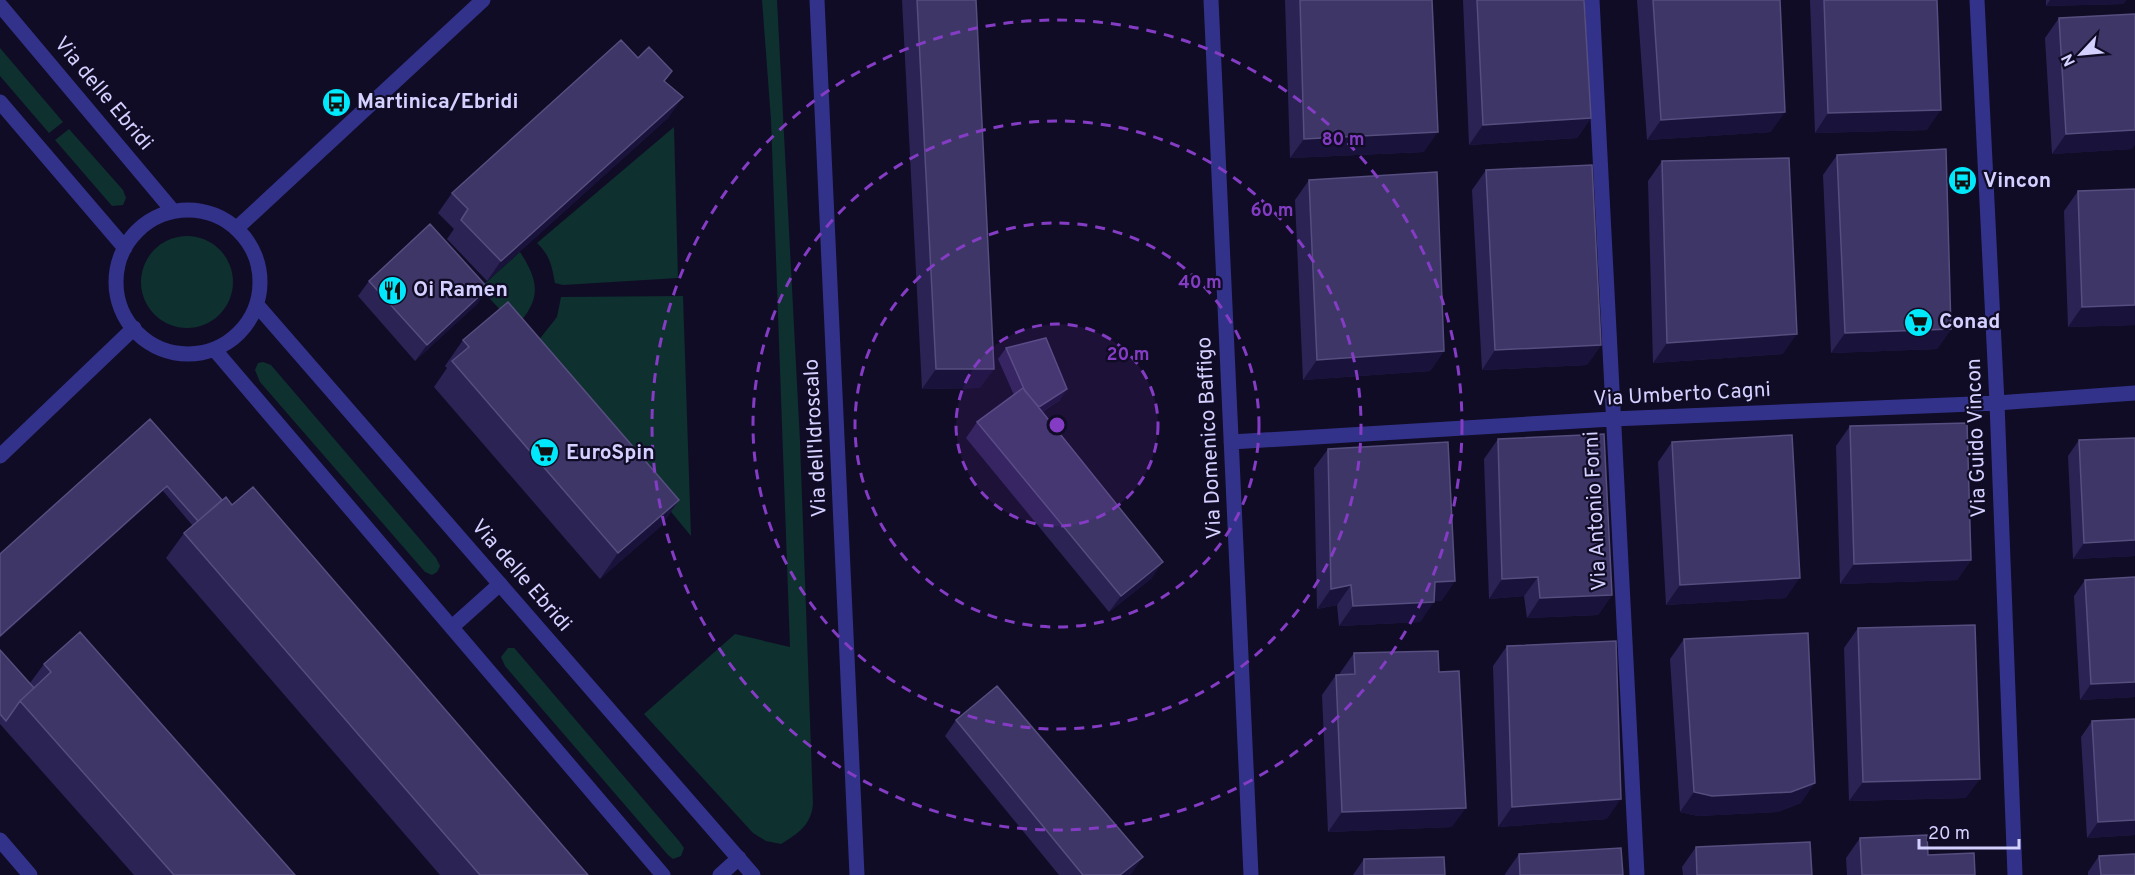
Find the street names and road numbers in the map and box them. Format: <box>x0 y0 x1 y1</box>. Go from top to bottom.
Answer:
street label: Via delle Ebridi <box>48 32 158 156</box>
street label: Via Domenico Baffigo <box>1191 336 1229 540</box>
street label: Via dell'Idroscalo <box>798 358 834 518</box>
street label: Via Guido Vincon <box>1961 358 1993 518</box>
street label: Via Umberto Cagni <box>1592 377 1772 413</box>
street label: Via Antonio Forni <box>1578 430 1614 592</box>
street label: Via delle Ebridi <box>465 514 577 638</box>

